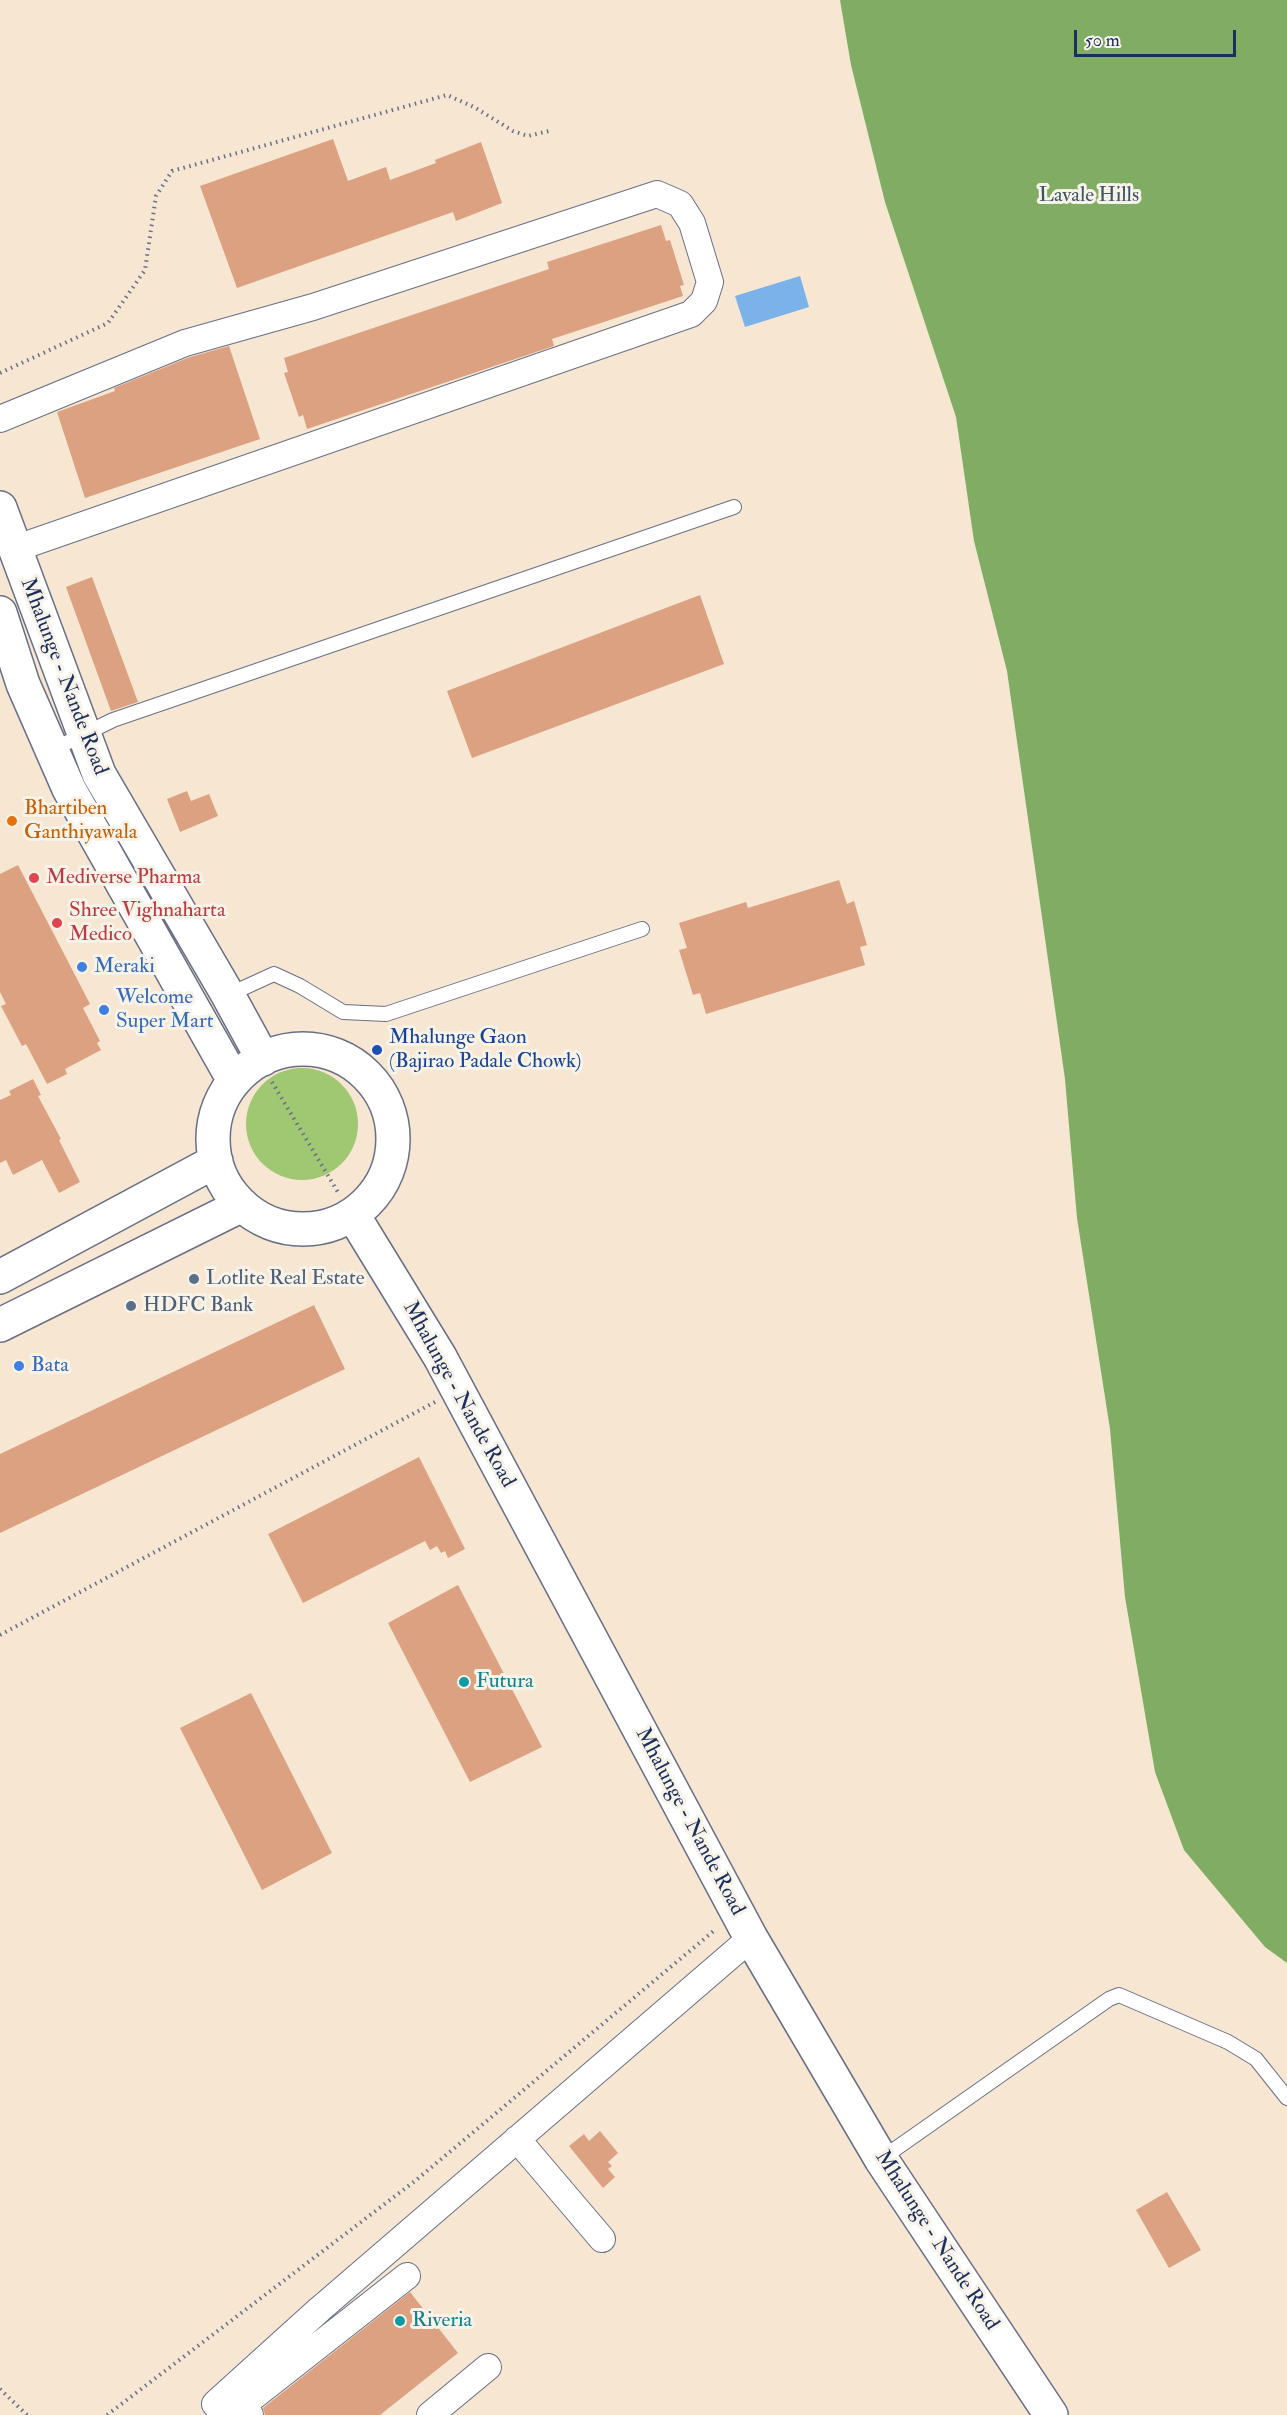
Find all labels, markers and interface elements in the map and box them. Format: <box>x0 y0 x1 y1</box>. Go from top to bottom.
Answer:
scale bar <box>1077 18 1239 56</box>
text: 50 m <box>1085 29 1120 52</box>
park label: Lavale Hills <box>1039 183 1139 209</box>
street label: Mhalunge - Nande Road <box>14 575 112 779</box>
place label: Bhartiben Ganthiyawala <box>24 796 137 846</box>
marker: Bhartiben Ganthiyawala <box>5 814 19 828</box>
place label: Mediverse Pharma <box>46 865 201 891</box>
marker: Mediverse Pharma <box>27 871 41 885</box>
place label: Shree Vighnaharta Medico <box>69 898 226 948</box>
marker: Shree Vighnaharta Medico <box>50 916 64 930</box>
place label: Meraki <box>94 954 155 980</box>
marker: Meraki <box>75 960 89 974</box>
place label: Welcome Super Mart <box>116 985 214 1035</box>
marker: Welcome Super Mart <box>97 1003 111 1017</box>
place label: Mhalunge Gaon (Bajirao Padale Chowk) <box>389 1025 582 1075</box>
marker: Mhalunge Gaon (Bajirao Padale Chowk) <box>370 1043 384 1057</box>
place label: Lotlite Real Estate <box>206 1266 365 1292</box>
marker: Lotlite Real Estate <box>187 1272 201 1286</box>
place label: HDFC Bank <box>143 1293 253 1319</box>
street label: Mhalunge - Nande Road <box>396 1298 520 1492</box>
marker: HDFC Bank <box>124 1299 138 1313</box>
place label: Bata <box>31 1353 69 1379</box>
marker: Bata <box>12 1359 26 1373</box>
place label: Futura <box>476 1669 534 1695</box>
marker: Futura <box>457 1675 471 1689</box>
street label: Mhalunge - Nande Road <box>629 1724 749 1920</box>
street label: Mhalunge - Nande Road <box>869 2147 1003 2335</box>
place label: Riveria <box>412 2308 472 2334</box>
marker: Riveria <box>393 2314 407 2328</box>

